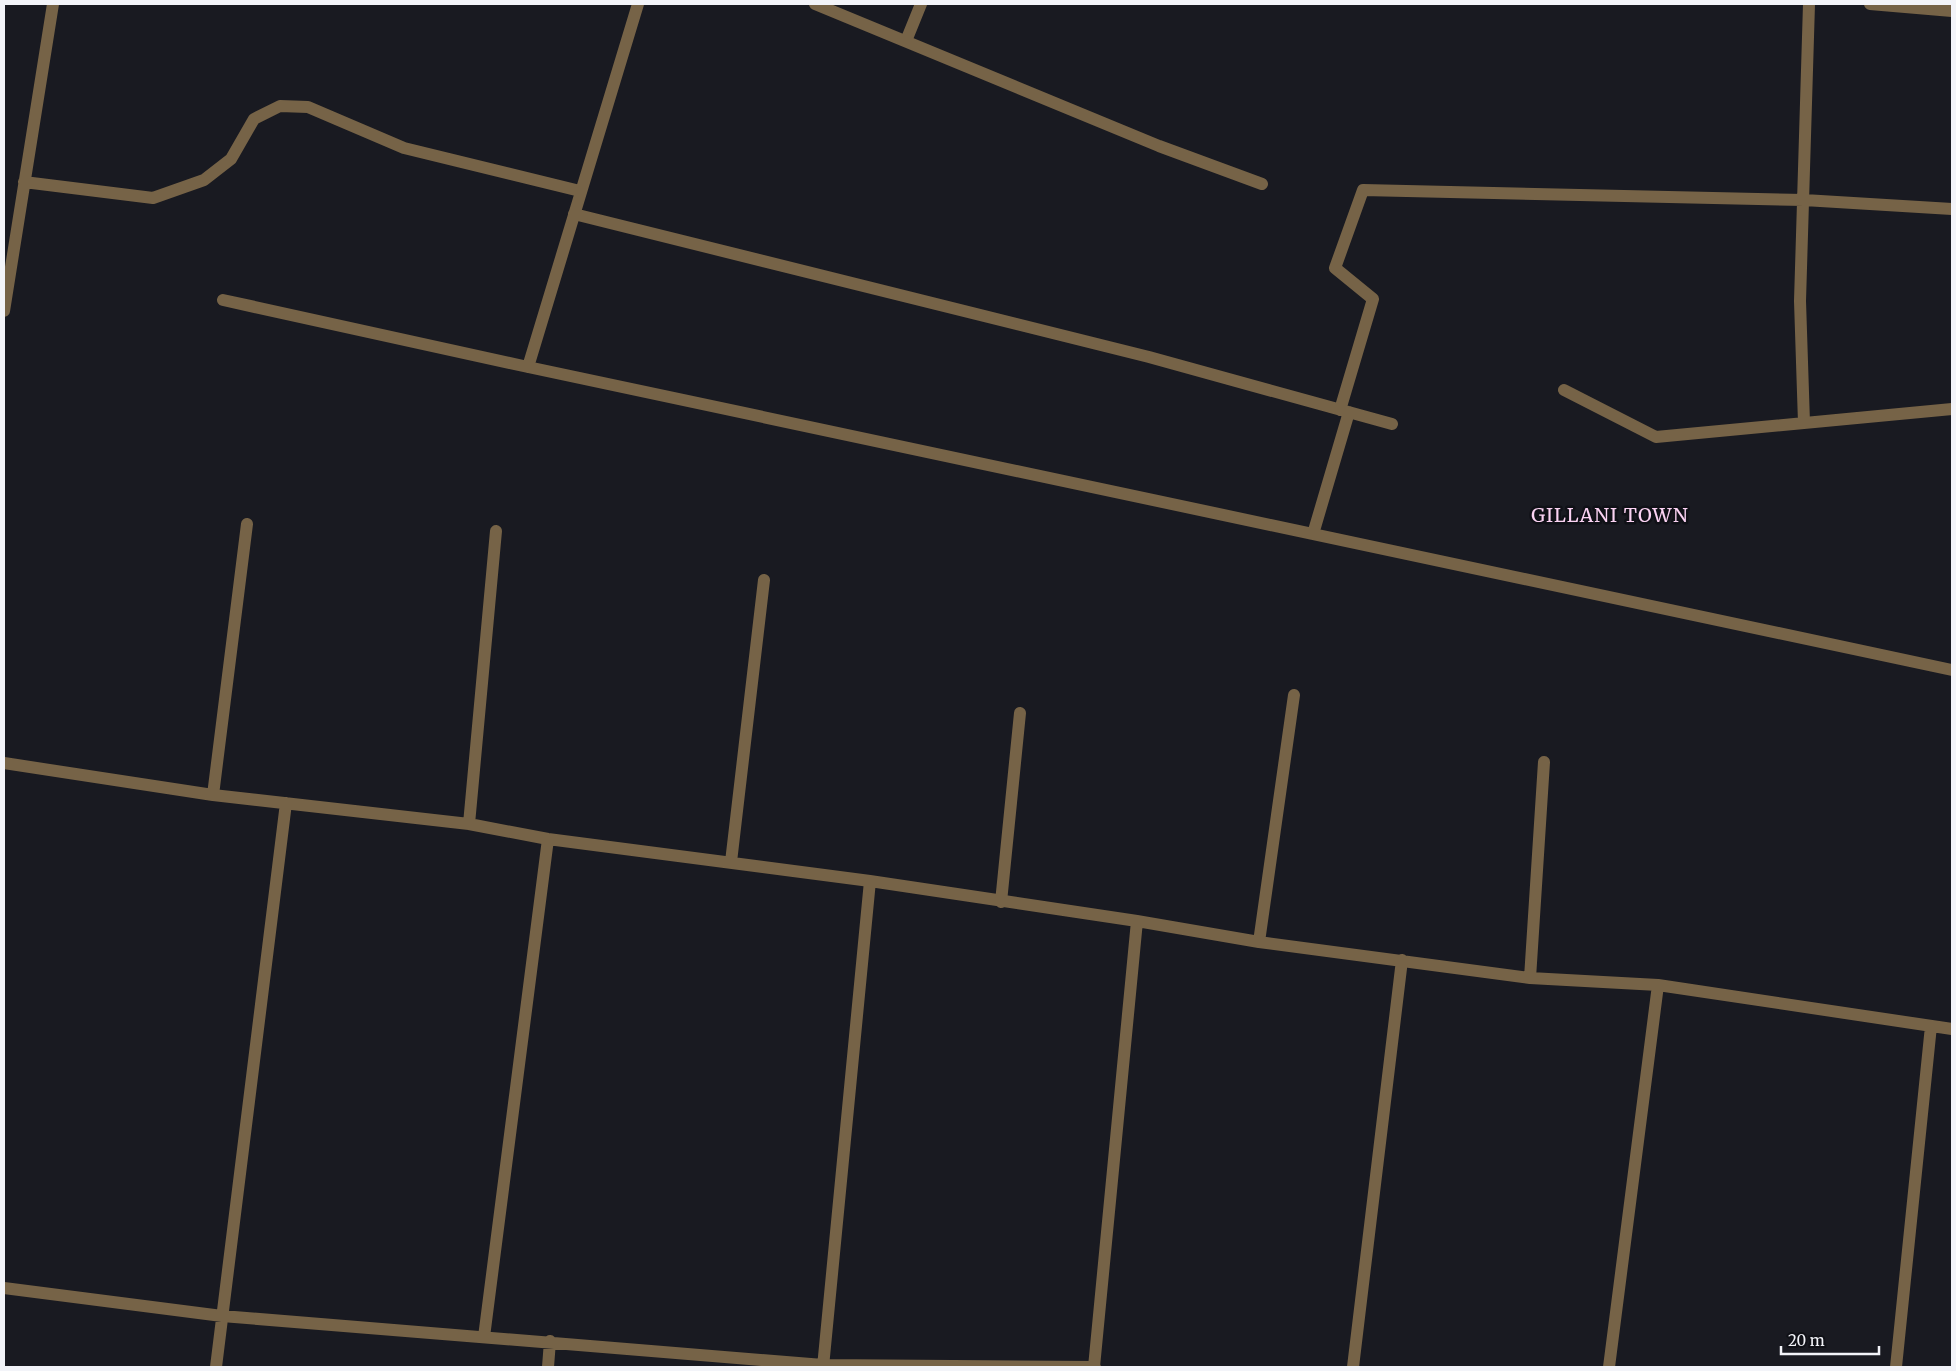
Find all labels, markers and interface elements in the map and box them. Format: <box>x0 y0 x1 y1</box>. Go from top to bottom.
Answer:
district label: GILLANI TOWN <box>1531 503 1689 527</box>
scale bar <box>1781 1324 1878 1356</box>
text: 20 m <box>1788 1331 1825 1350</box>

